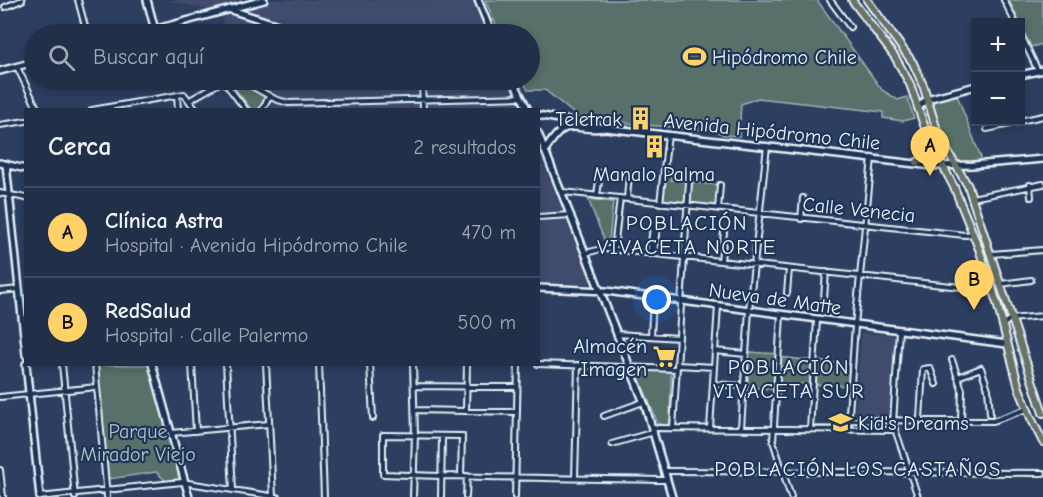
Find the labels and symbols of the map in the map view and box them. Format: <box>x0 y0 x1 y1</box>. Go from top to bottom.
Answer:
sports icon: Hipódromo Chile <box>681 44 707 70</box>
place label: Hipódromo Chile <box>712 46 857 69</box>
building icon: Teletrak <box>627 106 653 132</box>
place label: Teletrak <box>555 108 622 131</box>
street label: Avenida Hipódromo Chile <box>663 109 881 155</box>
pin: A <box>910 126 950 176</box>
building icon: Manalo Palma <box>641 133 667 159</box>
place label: Manalo Palma <box>593 163 715 186</box>
street label: Calle Venecia <box>802 193 916 227</box>
district label: POBLACIÓN VIVACETA NORTE <box>597 211 777 259</box>
pin: B <box>954 260 994 310</box>
street label: Nueva de Matte <box>707 278 843 320</box>
your location <box>642 285 671 314</box>
place label: Almacén Imagen <box>573 335 647 381</box>
supermarket icon: Almacén Imagen <box>652 344 678 370</box>
district label: POBLACIÓN VIVACETA SUR <box>713 355 865 403</box>
school or university icon: Kid's Dreams <box>827 410 853 436</box>
place label: Kid's Dreams <box>858 412 969 435</box>
park label: Parque Mirador Viejo <box>80 420 196 466</box>
district label: POBLACIÓN LOS CASTAÑOS <box>714 457 1002 481</box>

